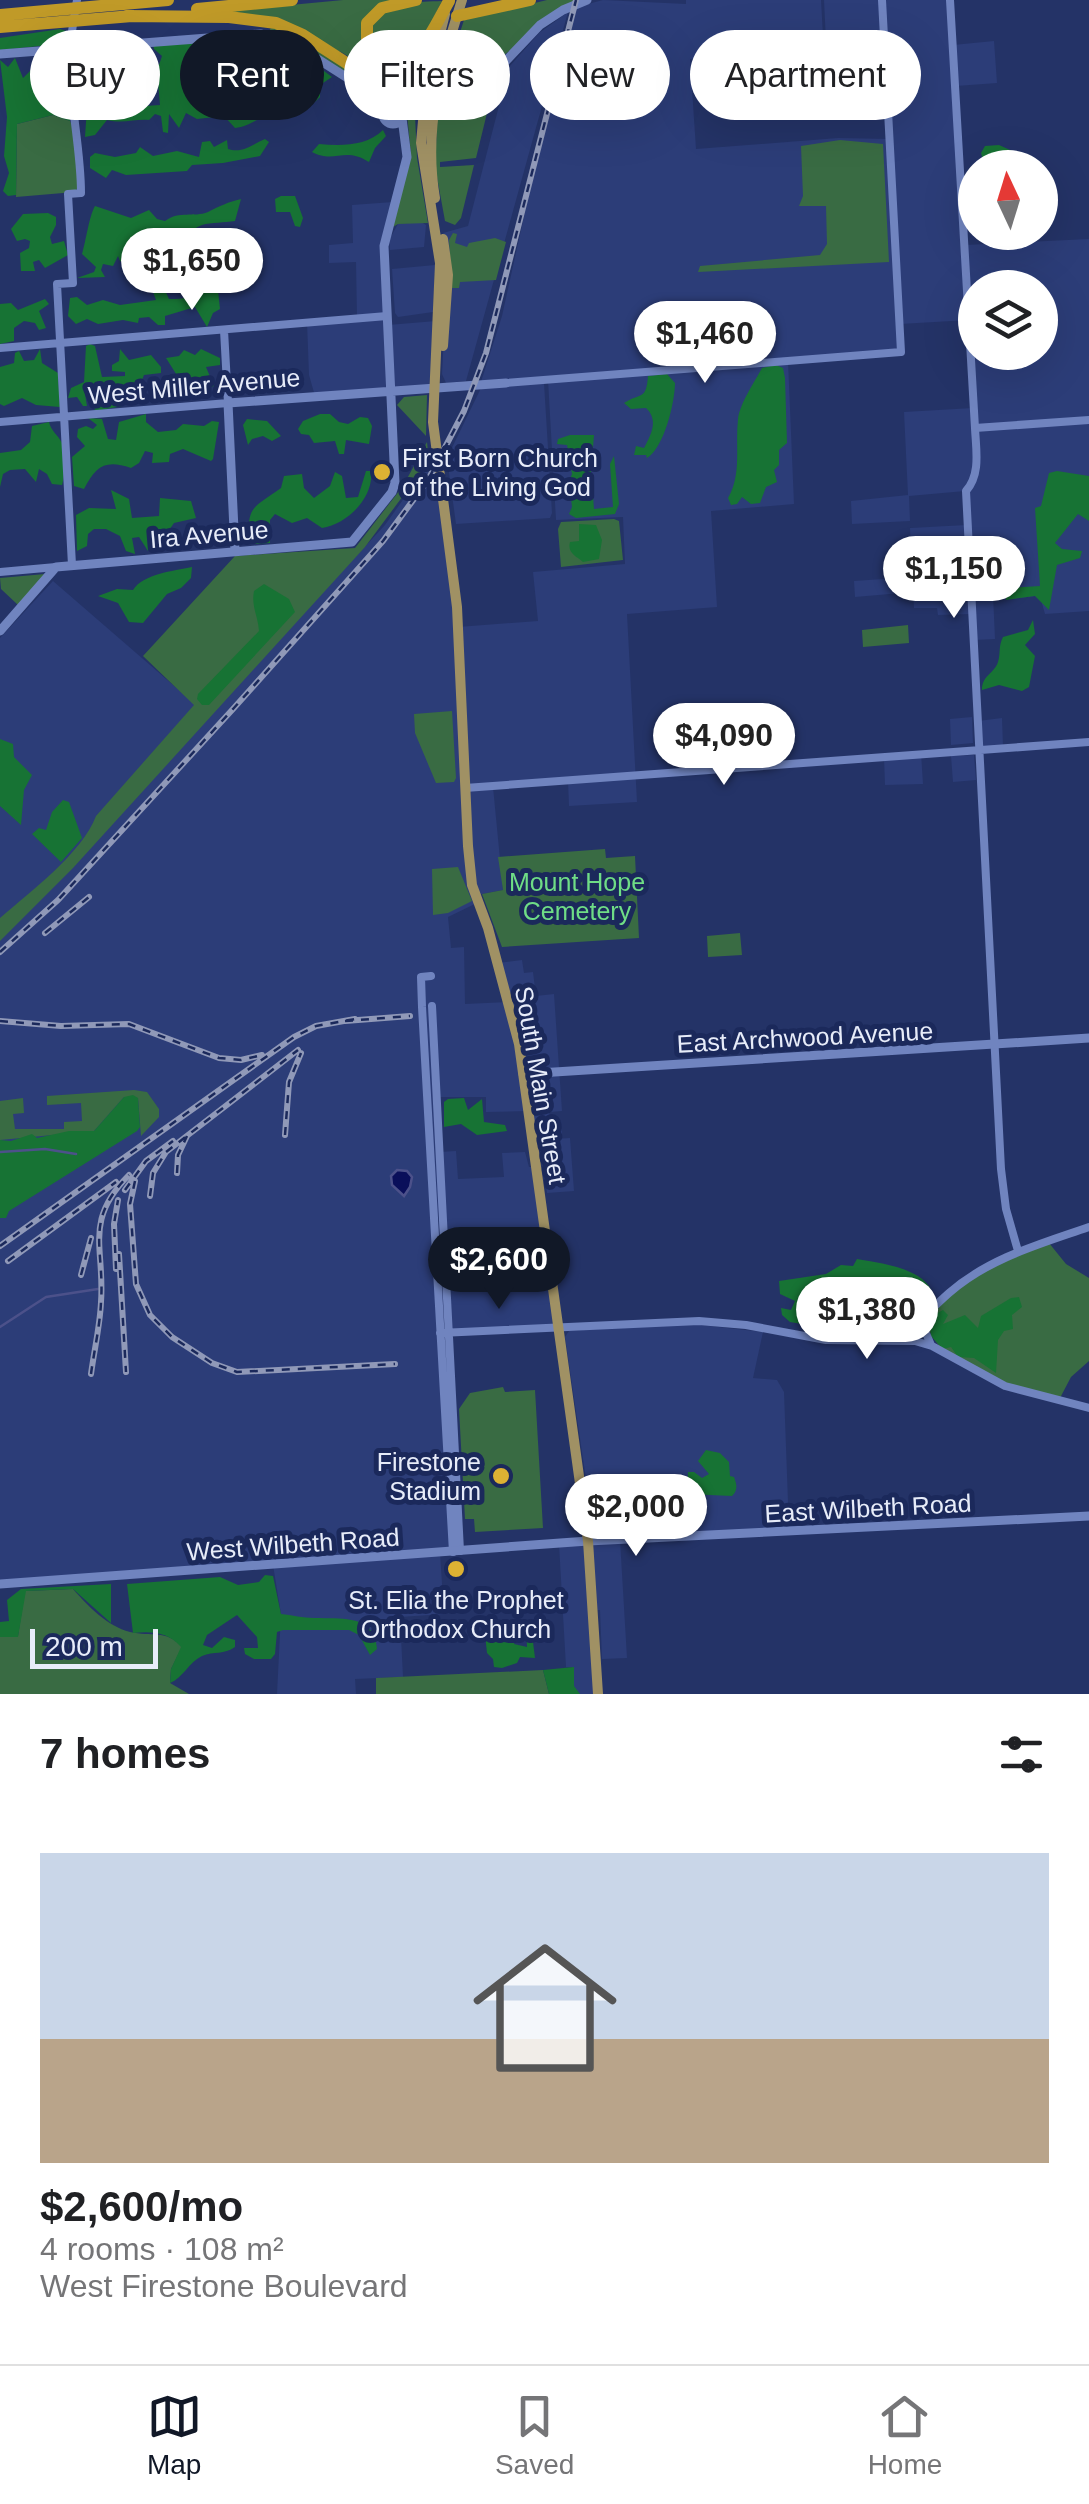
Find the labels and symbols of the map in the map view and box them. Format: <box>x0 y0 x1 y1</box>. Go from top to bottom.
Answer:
north arrow <box>958 150 1058 250</box>
pin: $1,650 <box>111 228 273 313</box>
pin: $1,460 <box>624 301 786 386</box>
street label: West Miller Avenue <box>87 363 301 409</box>
place label: First Born Church of the Living God <box>402 444 598 501</box>
marker: First Born Church of the Living God <box>371 461 393 483</box>
street label: Ira Avenue <box>148 515 270 553</box>
pin: $1,150 <box>873 536 1035 621</box>
pin: $4,090 <box>643 703 805 788</box>
park label: Mount Hope Cemetery <box>509 868 645 925</box>
street label: South Main Street <box>510 984 572 1186</box>
street label: East Archwood Avenue <box>676 1016 934 1058</box>
pin: $2,600 <box>418 1227 580 1312</box>
pin: $1,380 <box>786 1277 948 1362</box>
place label: Firestone Stadium <box>377 1448 481 1505</box>
marker: Firestone Stadium <box>490 1465 512 1487</box>
pin: $2,000 <box>555 1474 717 1559</box>
street label: East Wilbeth Road <box>764 1489 972 1527</box>
street label: West Wilbeth Road <box>186 1523 400 1565</box>
marker: St. Elia the Prophet Orthodox Church <box>445 1558 467 1580</box>
place label: St. Elia the Prophet Orthodox Church <box>348 1586 564 1643</box>
scale bar <box>30 1624 158 1668</box>

